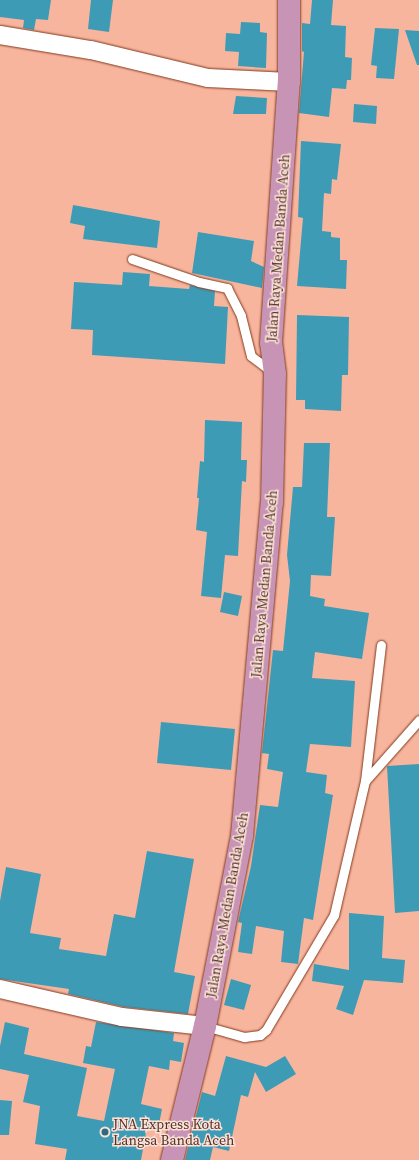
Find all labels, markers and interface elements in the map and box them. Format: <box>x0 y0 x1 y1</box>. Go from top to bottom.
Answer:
street label: Jalan Raya Medan Banda Aceh <box>263 154 293 342</box>
street label: Jalan Raya Medan Banda Aceh <box>247 490 281 678</box>
street label: Jalan Raya Medan Banda Aceh <box>202 811 252 999</box>
place label: JNA Express Kota Langsa Banda Aceh <box>113 1116 234 1148</box>
marker: JNA Express Kota Langsa Banda Aceh <box>100 1127 110 1137</box>

